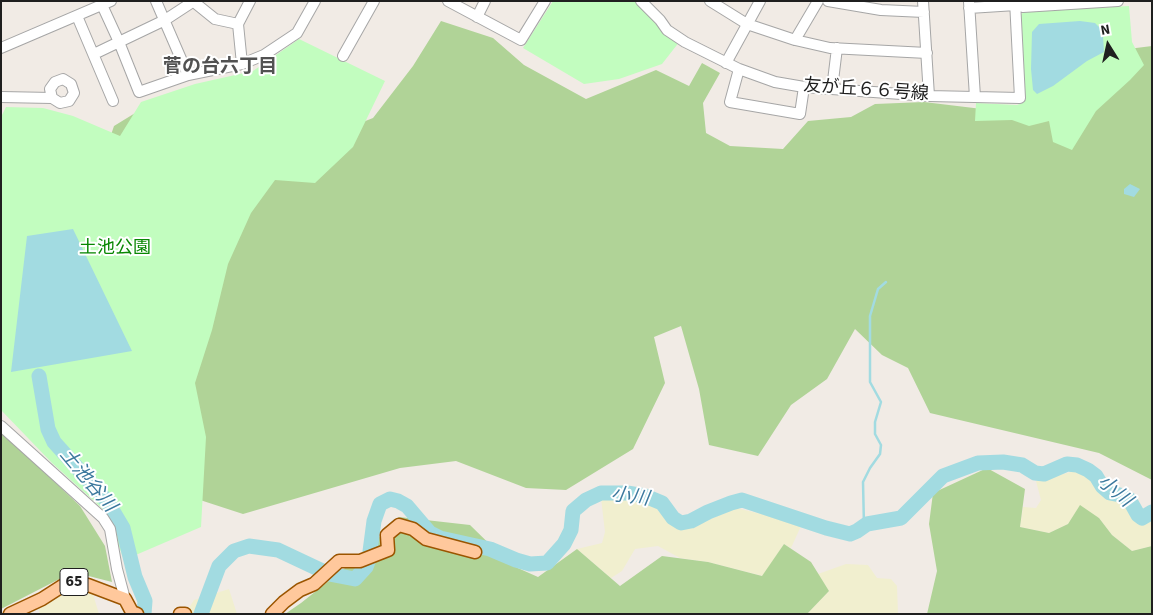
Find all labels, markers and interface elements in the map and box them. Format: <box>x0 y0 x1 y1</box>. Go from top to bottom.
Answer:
north arrow <box>1083 20 1133 70</box>
text: N <box>1099 20 1112 41</box>
district label: 菅の台六丁目 <box>163 57 277 79</box>
street label: 友が丘６６号線 <box>802 76 930 106</box>
park label: 土池公園 <box>79 238 151 260</box>
water label: 土池谷川 <box>54 445 120 517</box>
water label: 小川 <box>1092 471 1136 513</box>
water label: 小川 <box>610 484 650 512</box>
road number: 65 <box>60 568 88 596</box>

